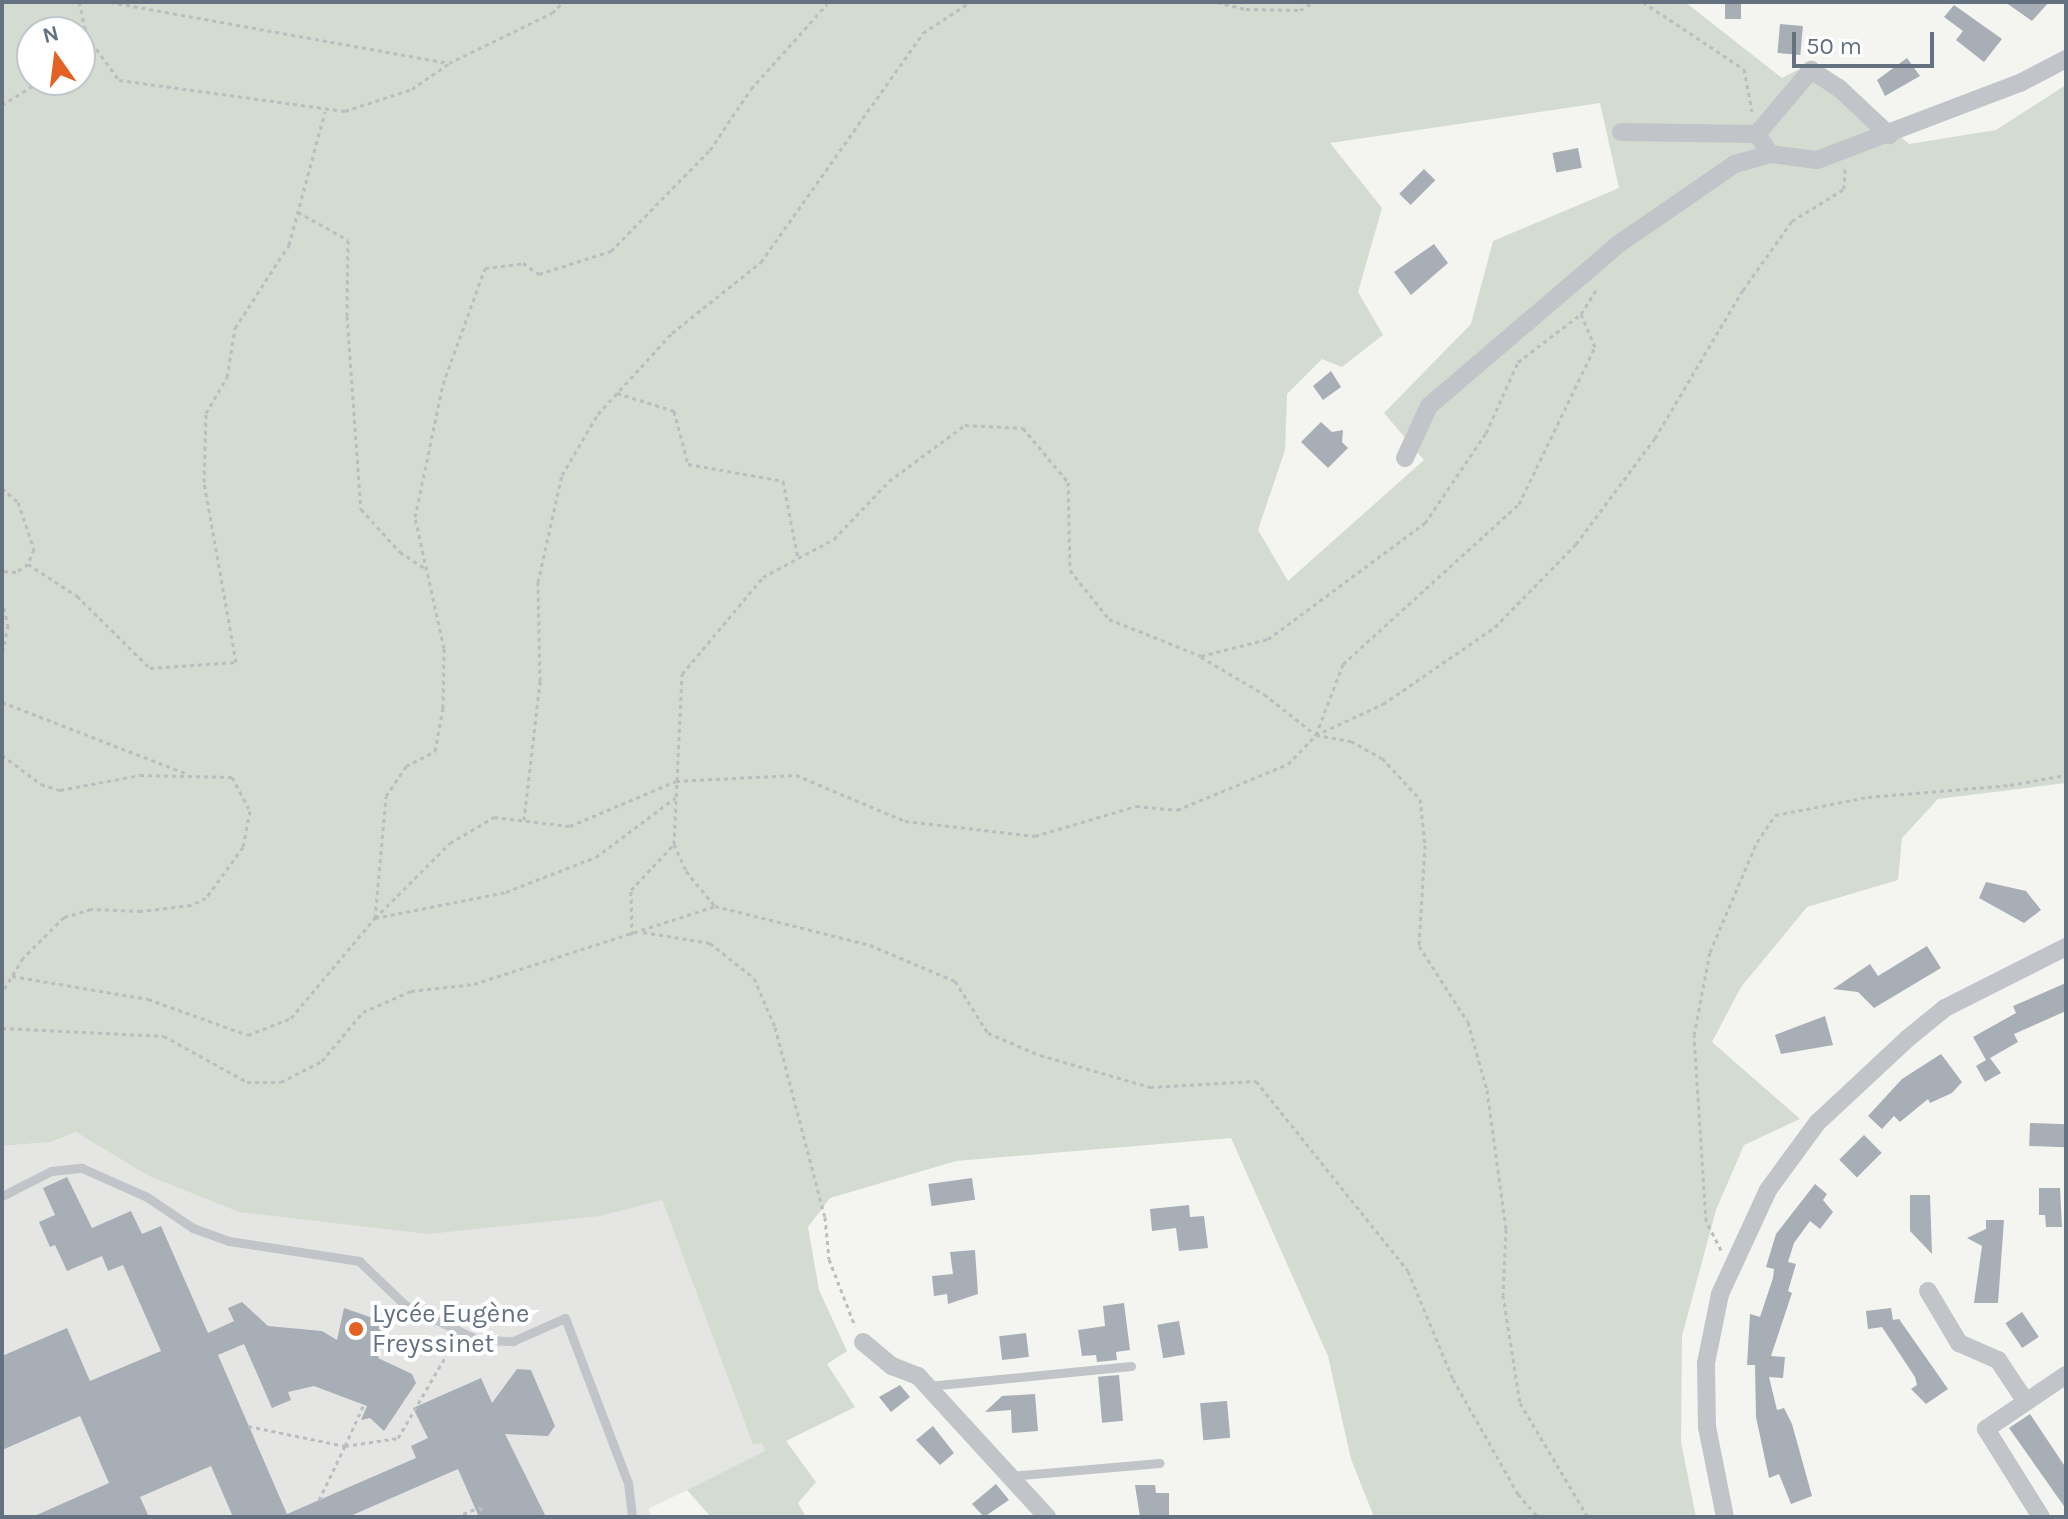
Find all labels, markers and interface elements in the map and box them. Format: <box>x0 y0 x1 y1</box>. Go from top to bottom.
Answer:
north arrow <box>16 16 96 96</box>
scale bar <box>1796 16 1938 66</box>
text: N <box>40 20 61 49</box>
text: 50 m <box>1806 32 1862 60</box>
place label: Lycée Eugène Freyssinet <box>372 1298 529 1360</box>
marker: Lycée Eugène Freyssinet <box>347 1320 365 1338</box>

